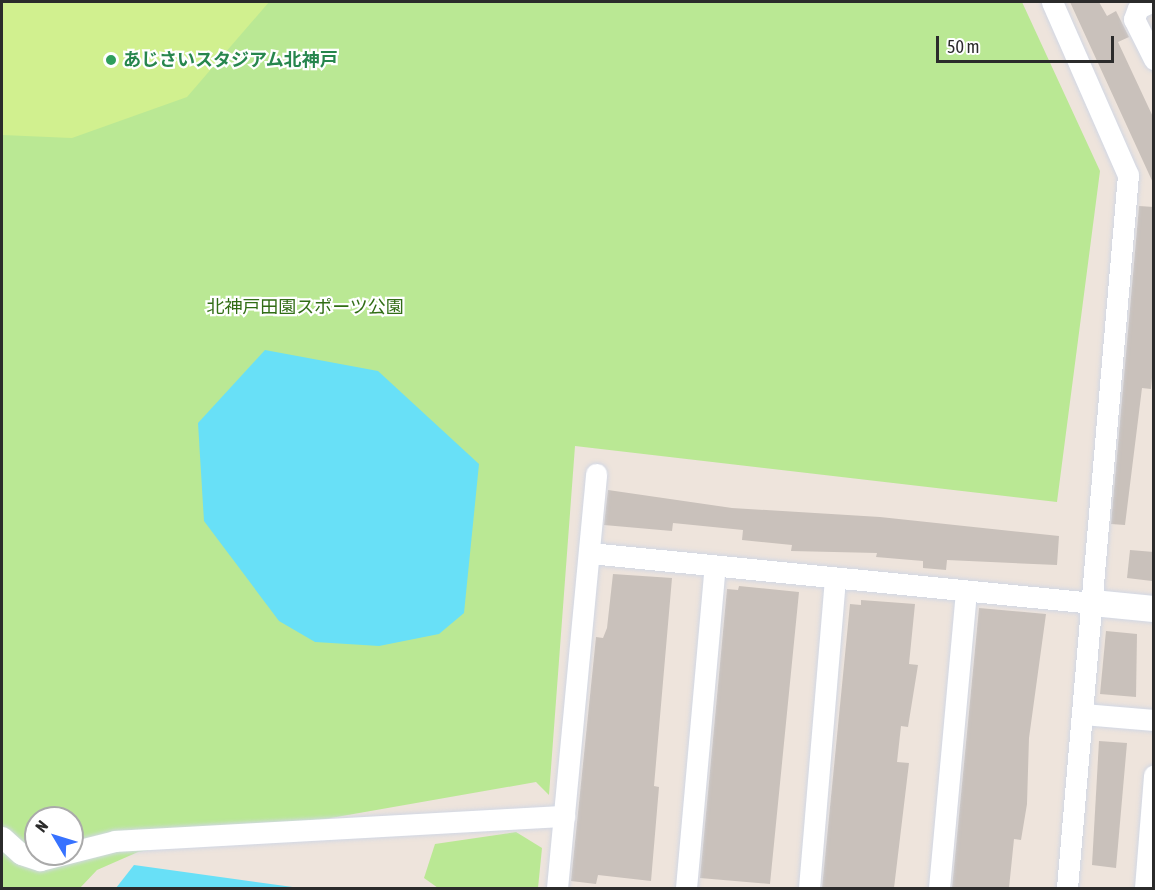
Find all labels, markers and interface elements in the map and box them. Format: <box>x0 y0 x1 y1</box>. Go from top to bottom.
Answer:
scale bar <box>939 24 1118 62</box>
text: 50 m <box>947 36 979 57</box>
place label: あじさいスタジアム北神戸 <box>123 49 339 71</box>
marker: あじさいスタジアム北神戸 <box>104 53 118 67</box>
park label: 北神戸田園スポーツ公園 <box>206 296 404 318</box>
north arrow <box>24 806 84 866</box>
text: N <box>31 817 51 835</box>

